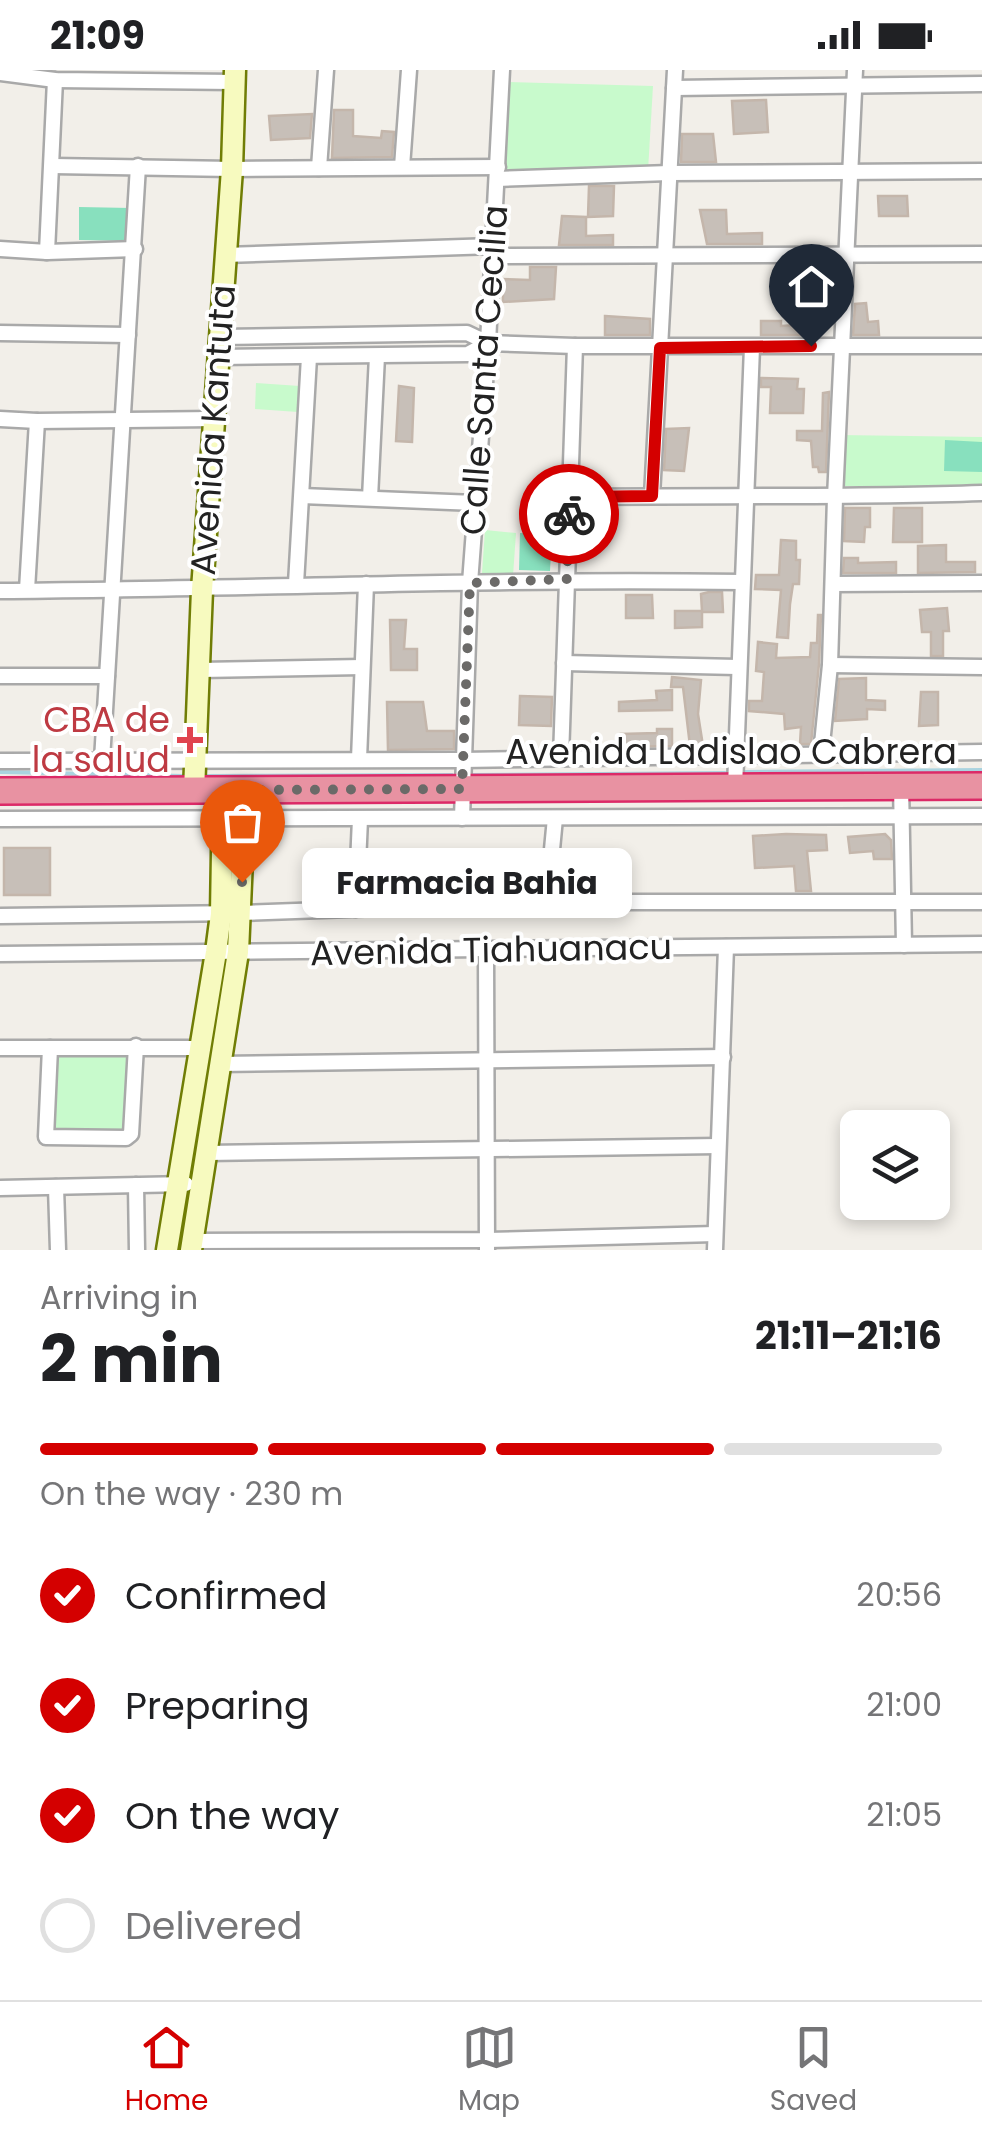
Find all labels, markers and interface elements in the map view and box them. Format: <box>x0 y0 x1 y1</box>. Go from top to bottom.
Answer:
text: 21:09 <box>50 9 145 62</box>
street label: Calle Santa Cecilia <box>448 203 519 537</box>
pin <box>769 244 854 347</box>
icon: home <box>784 259 839 314</box>
street label: Avenida Kantuta <box>178 283 247 577</box>
courier <box>519 464 619 564</box>
icon: bike <box>542 487 597 542</box>
place label: CBA de la salud <box>32 695 170 784</box>
street label: Avenida Ladislao Cabrera <box>505 727 957 776</box>
marker: CBA de la salud <box>179 729 201 751</box>
pin <box>200 780 285 883</box>
icon: bag <box>215 795 270 850</box>
callout: Farmacia Bahia <box>302 847 632 917</box>
text: Farmacia Bahia <box>336 860 598 905</box>
street label: Avenida Tiahuanacu <box>310 922 672 977</box>
map controls <box>840 1110 950 1220</box>
button: layers <box>840 1110 950 1220</box>
text: Arriving in <box>40 1275 198 1320</box>
text: 21:11–21:16 <box>755 1309 942 1362</box>
text: 2 min <box>40 1314 223 1405</box>
text: On the way · 230 m <box>40 1471 343 1516</box>
icon: check <box>40 1568 95 1623</box>
text: Confirmed <box>125 1569 327 1622</box>
text: 20:56 <box>856 1572 942 1617</box>
icon: check <box>40 1678 95 1733</box>
text: Preparing <box>125 1679 310 1732</box>
text: 21:00 <box>866 1682 942 1727</box>
icon: check <box>40 1788 95 1843</box>
text: On the way <box>125 1789 339 1842</box>
text: 21:05 <box>866 1792 942 1837</box>
text: Delivered <box>125 1899 302 1952</box>
tab: Home <box>125 2020 208 2122</box>
tab: Map <box>458 2020 520 2122</box>
tab: Saved <box>770 2020 857 2122</box>

